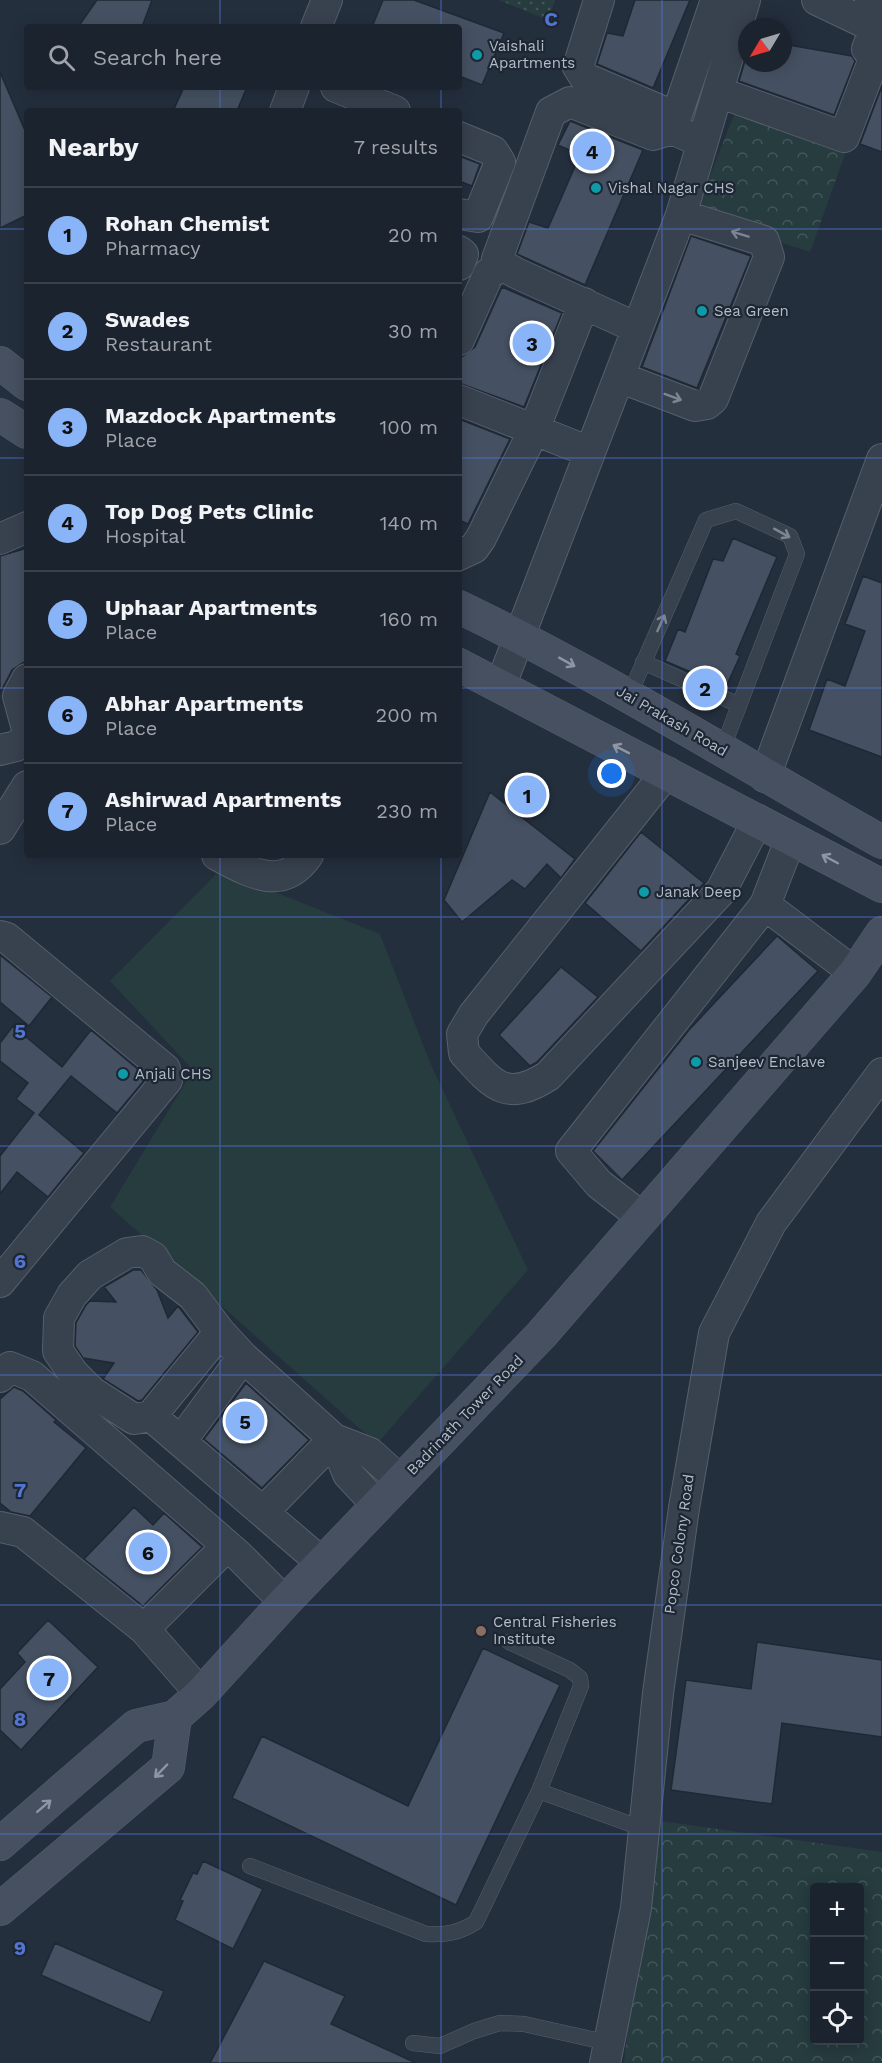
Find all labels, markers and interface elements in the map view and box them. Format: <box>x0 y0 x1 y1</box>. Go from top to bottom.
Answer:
text: C <box>544 7 558 31</box>
north arrow <box>738 18 792 72</box>
search box <box>24 24 462 90</box>
place label: Vaishali Apartments <box>489 37 575 72</box>
icon: search <box>45 41 78 74</box>
text: Search here <box>93 45 222 70</box>
marker: Vaishali Apartments <box>470 48 484 62</box>
pin: 4 <box>572 128 612 174</box>
text: Nearby <box>48 132 139 162</box>
text: 7 results <box>354 135 438 159</box>
place label: Vishal Nagar CHS <box>608 179 734 197</box>
marker: Vishal Nagar CHS <box>589 181 603 195</box>
text: Rohan Chemist <box>105 211 269 236</box>
text: 1 <box>63 223 72 247</box>
text: 20 m <box>388 223 438 247</box>
one-way arrow <box>731 228 750 239</box>
text: Pharmacy <box>105 236 201 260</box>
place label: Sea Green <box>714 302 789 320</box>
marker: Sea Green <box>695 304 709 318</box>
text: Swades <box>105 307 190 332</box>
text: 2 <box>62 319 73 343</box>
text: 30 m <box>388 319 438 343</box>
pin: 3 <box>512 320 552 366</box>
text: Restaurant <box>105 332 212 356</box>
one-way arrow <box>664 393 682 404</box>
text: Mazdock Apartments <box>105 403 336 428</box>
text: 3 <box>62 415 73 439</box>
text: 100 m <box>379 415 438 439</box>
text: Place <box>105 428 157 452</box>
text: Top Dog Pets Clinic <box>105 499 314 524</box>
text: 4 <box>61 511 74 535</box>
text: 140 m <box>380 511 438 535</box>
text: Hospital <box>105 524 186 548</box>
one-way arrow <box>773 527 790 539</box>
text: Uphaar Apartments <box>105 595 317 620</box>
text: 5 <box>62 607 73 631</box>
text: 160 m <box>380 607 438 631</box>
one-way arrow <box>655 614 667 632</box>
text: Place <box>105 620 157 644</box>
one-way arrow <box>558 657 576 668</box>
pin: 2 <box>686 666 724 710</box>
street label: Jai Prakash Road <box>613 682 731 760</box>
text: Abhar Apartments <box>105 691 304 716</box>
text: 6 <box>61 703 74 727</box>
text: 200 m <box>376 703 438 727</box>
text: Place <box>105 716 157 740</box>
one-way arrow <box>612 742 630 754</box>
your location <box>597 759 626 788</box>
pin: 1 <box>508 772 546 818</box>
text: Ashirwad Apartments <box>105 787 342 812</box>
text: 7 <box>61 799 74 823</box>
text: 230 m <box>376 799 438 823</box>
text: Place <box>105 812 157 836</box>
one-way arrow <box>822 853 840 864</box>
place label: Janak Deep <box>656 883 741 901</box>
marker: Janak Deep <box>637 885 651 899</box>
text: 5 <box>14 1019 26 1043</box>
place label: Sanjeev Enclave <box>708 1053 825 1071</box>
marker: Sanjeev Enclave <box>689 1055 703 1069</box>
place label: Anjali CHS <box>135 1065 211 1083</box>
marker: Anjali CHS <box>116 1067 130 1081</box>
text: 6 <box>14 1249 26 1273</box>
street label: Badrinath Tower Road <box>403 1351 527 1479</box>
pin: 5 <box>226 1398 264 1444</box>
street label: Popco Colony Road <box>660 1473 698 1615</box>
text: 7 <box>14 1478 26 1502</box>
pin: 6 <box>128 1530 168 1574</box>
place label: Central Fisheries Institute <box>493 1613 617 1648</box>
marker: Central Fisheries Institute <box>474 1624 488 1638</box>
pin: 7 <box>29 1656 68 1700</box>
text: 8 <box>14 1707 26 1731</box>
one-way arrow <box>154 1764 168 1779</box>
one-way arrow <box>36 1799 51 1813</box>
map controls <box>810 1883 864 2045</box>
button: + <box>810 1883 864 1937</box>
text: 9 <box>14 1936 26 1960</box>
button: − <box>810 1937 864 1991</box>
button: locate <box>810 1991 864 2045</box>

